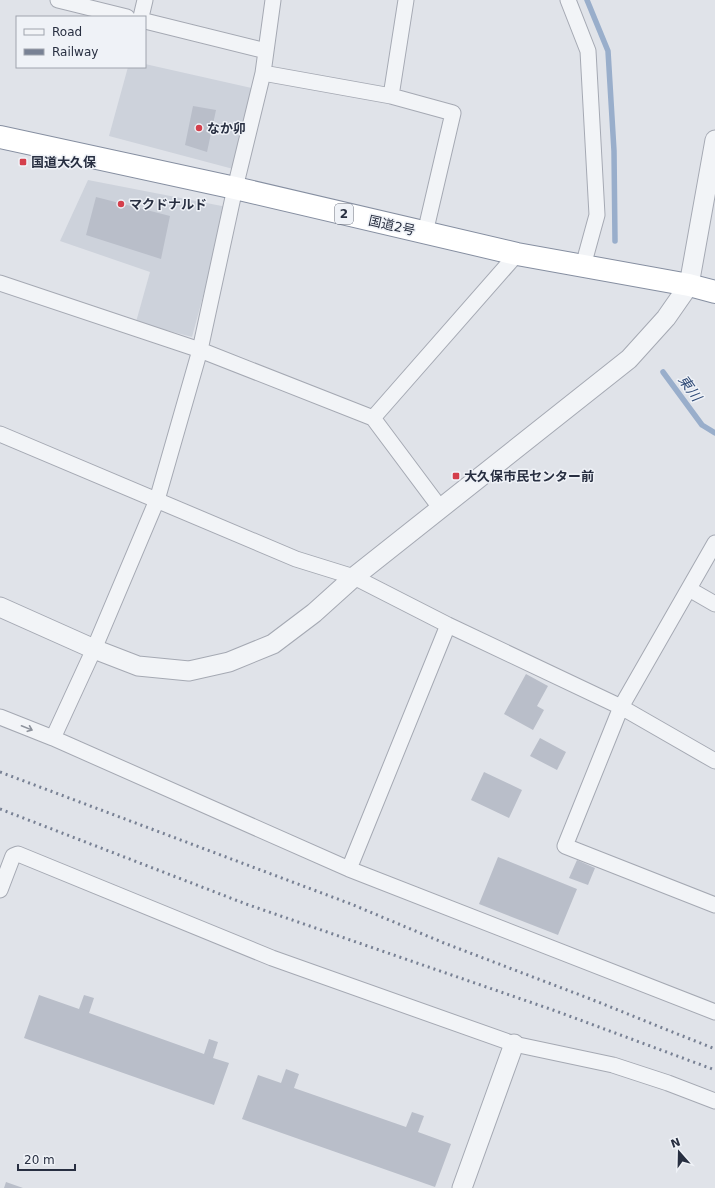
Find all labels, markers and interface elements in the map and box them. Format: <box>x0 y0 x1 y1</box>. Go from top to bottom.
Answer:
legend <box>16 16 146 68</box>
text: Road <box>52 25 82 39</box>
text: Railway <box>52 45 98 59</box>
place label: なか卯 <box>207 121 246 136</box>
marker: なか卯 <box>194 123 204 133</box>
place label: 国道大久保 <box>31 155 96 170</box>
marker: 国道大久保 <box>18 157 28 167</box>
place label: マクドナルド <box>129 197 207 212</box>
marker: マクドナルド <box>116 199 126 209</box>
road number: 2 <box>335 204 353 224</box>
street label: 国道2号 <box>367 213 417 238</box>
water label: 東川 <box>675 372 706 406</box>
place label: 大久保市民センター前 <box>464 469 594 484</box>
marker: 大久保市民センター前 <box>451 471 461 481</box>
one-way arrow <box>20 724 32 732</box>
north arrow <box>659 1132 699 1172</box>
text: N <box>669 1135 682 1151</box>
scale bar <box>18 1146 75 1172</box>
text: 20 m <box>24 1153 55 1167</box>

